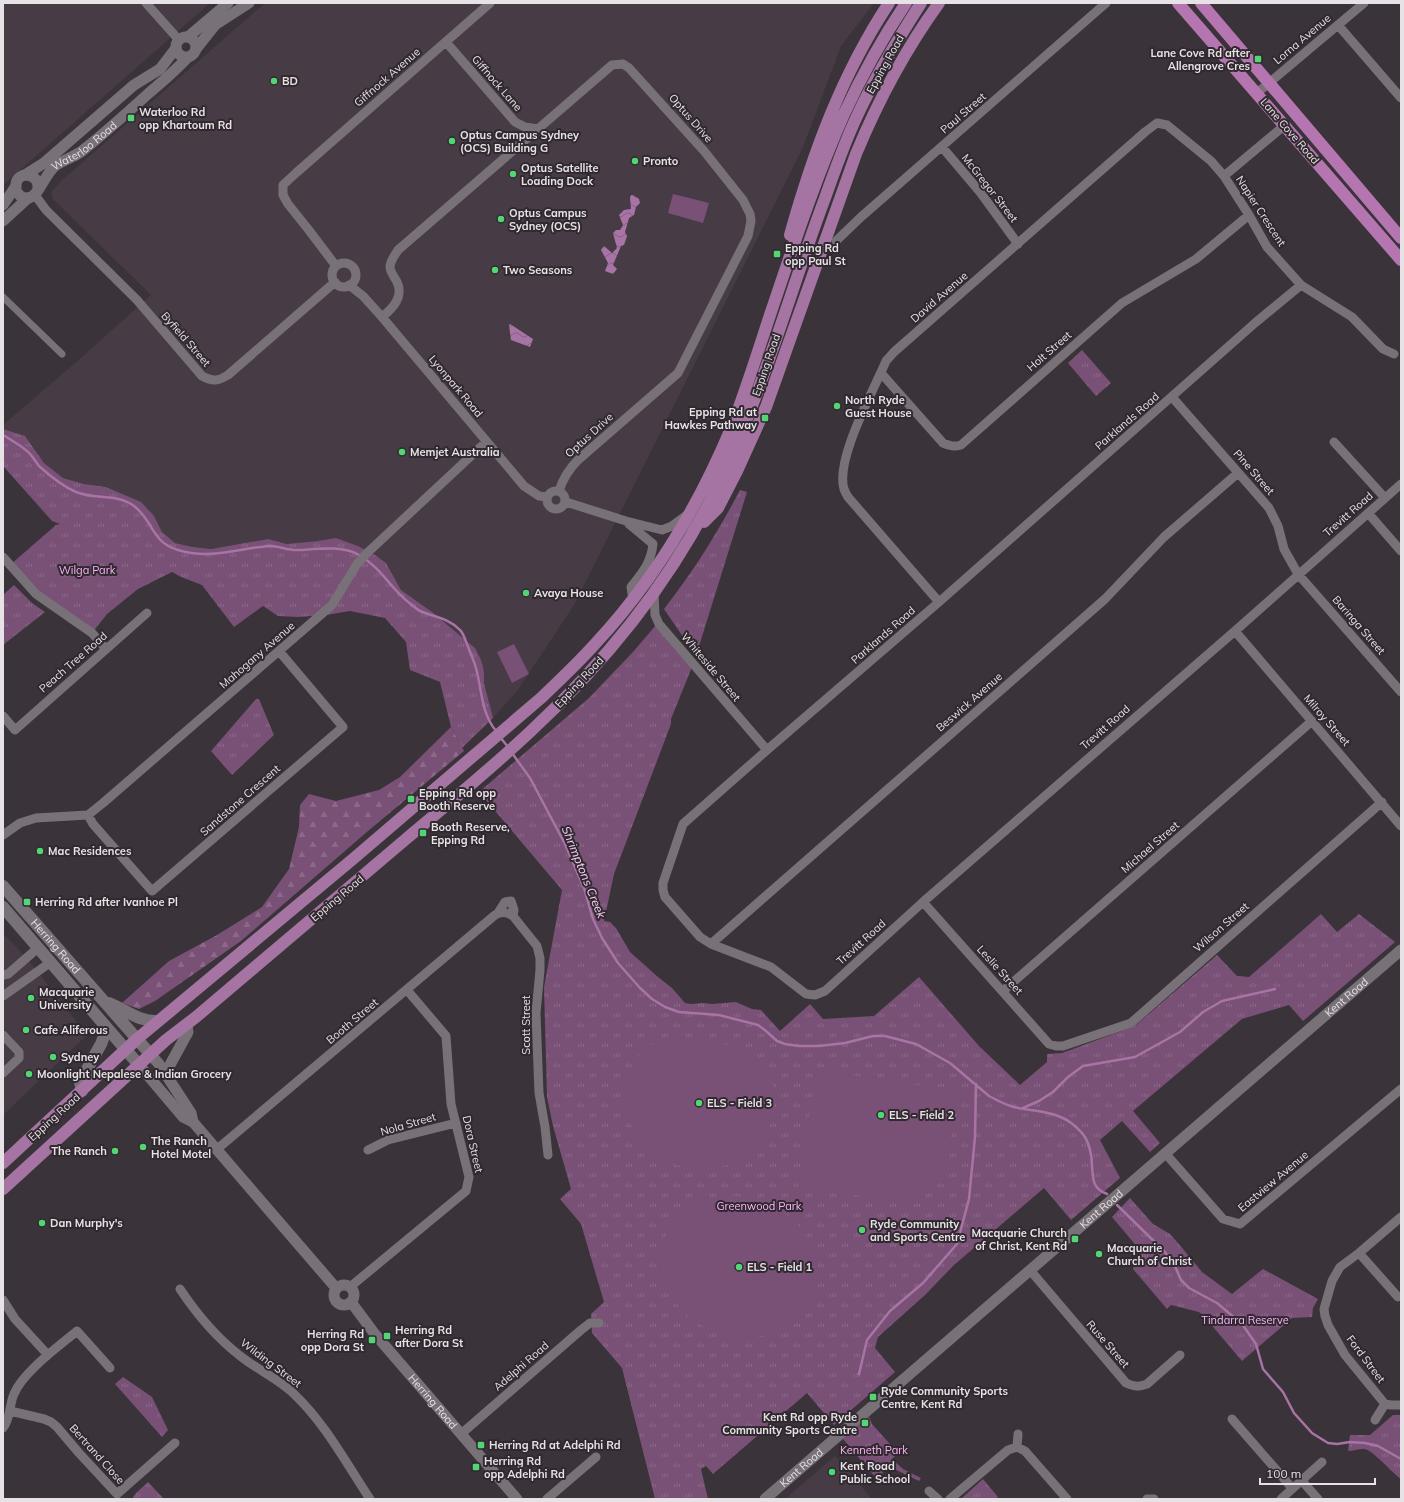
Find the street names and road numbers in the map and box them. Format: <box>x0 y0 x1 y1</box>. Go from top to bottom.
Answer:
street label: Lorna Avenue <box>1271 11 1333 67</box>
street label: Epping Road <box>863 32 907 96</box>
street label: Giffnock Avenue <box>351 45 423 109</box>
street label: Giffnock Lane <box>469 52 525 114</box>
street label: Paul Street <box>937 89 989 137</box>
street label: Optus Drive <box>666 91 716 145</box>
street label: Lane Cove Road <box>1258 95 1322 167</box>
street label: Waterloo Road <box>48 118 120 174</box>
street label: McGregor Street <box>959 151 1021 225</box>
street label: Napier Crescent <box>1233 173 1289 249</box>
street label: David Avenue <box>908 268 970 326</box>
street label: Byfield Street <box>158 309 214 369</box>
street label: Holt Street <box>1024 328 1074 374</box>
street label: Epping Road <box>749 332 783 398</box>
street label: Lyonpark Road <box>426 352 486 420</box>
street label: Parklands Road <box>1092 389 1162 453</box>
street label: Optus Drive <box>562 410 616 460</box>
street label: Pine Street <box>1231 446 1278 498</box>
street label: Trevitt Road <box>1320 489 1376 539</box>
street label: Baringa Street <box>1330 593 1389 657</box>
street label: Parklands Road <box>848 603 918 667</box>
street label: Mahogany Avenue <box>216 618 298 692</box>
street label: Peach Tree Road <box>36 629 110 695</box>
street label: Whiteside Street <box>678 630 744 704</box>
street label: Epping Road <box>552 653 606 711</box>
street label: Beswick Avenue <box>933 669 1005 735</box>
street label: Milroy Street <box>1301 691 1353 749</box>
street label: Trevitt Road <box>1077 702 1133 752</box>
street label: Sandstone Crescent <box>197 761 283 839</box>
street label: Michael Street <box>1118 818 1182 876</box>
street label: Epping Road <box>308 872 366 924</box>
street label: Wilson Street <box>1190 899 1252 955</box>
street label: Herring Road <box>28 916 83 976</box>
street label: Trevitt Road <box>833 916 889 968</box>
street label: Leslie Street <box>974 942 1026 998</box>
street label: Kent Road <box>1322 975 1371 1020</box>
street label: Booth Street <box>323 995 381 1047</box>
street label: Scott Street <box>519 995 533 1055</box>
street label: Epping Road <box>25 1090 83 1144</box>
street label: Nola Street <box>379 1109 437 1139</box>
street label: Dora Street <box>460 1114 486 1174</box>
street label: Eastview Avenue <box>1235 1148 1311 1214</box>
street label: Kent Road <box>1076 1186 1126 1232</box>
street label: Ruse Street <box>1083 1317 1133 1371</box>
street label: Ford Street <box>1344 1332 1389 1386</box>
street label: Wilding Street <box>238 1335 305 1391</box>
street label: Adelphi Road <box>490 1338 552 1394</box>
street label: Herring Road <box>406 1371 461 1432</box>
street label: Bertrand Close <box>66 1421 128 1487</box>
street label: Kent Road <box>777 1445 826 1490</box>

